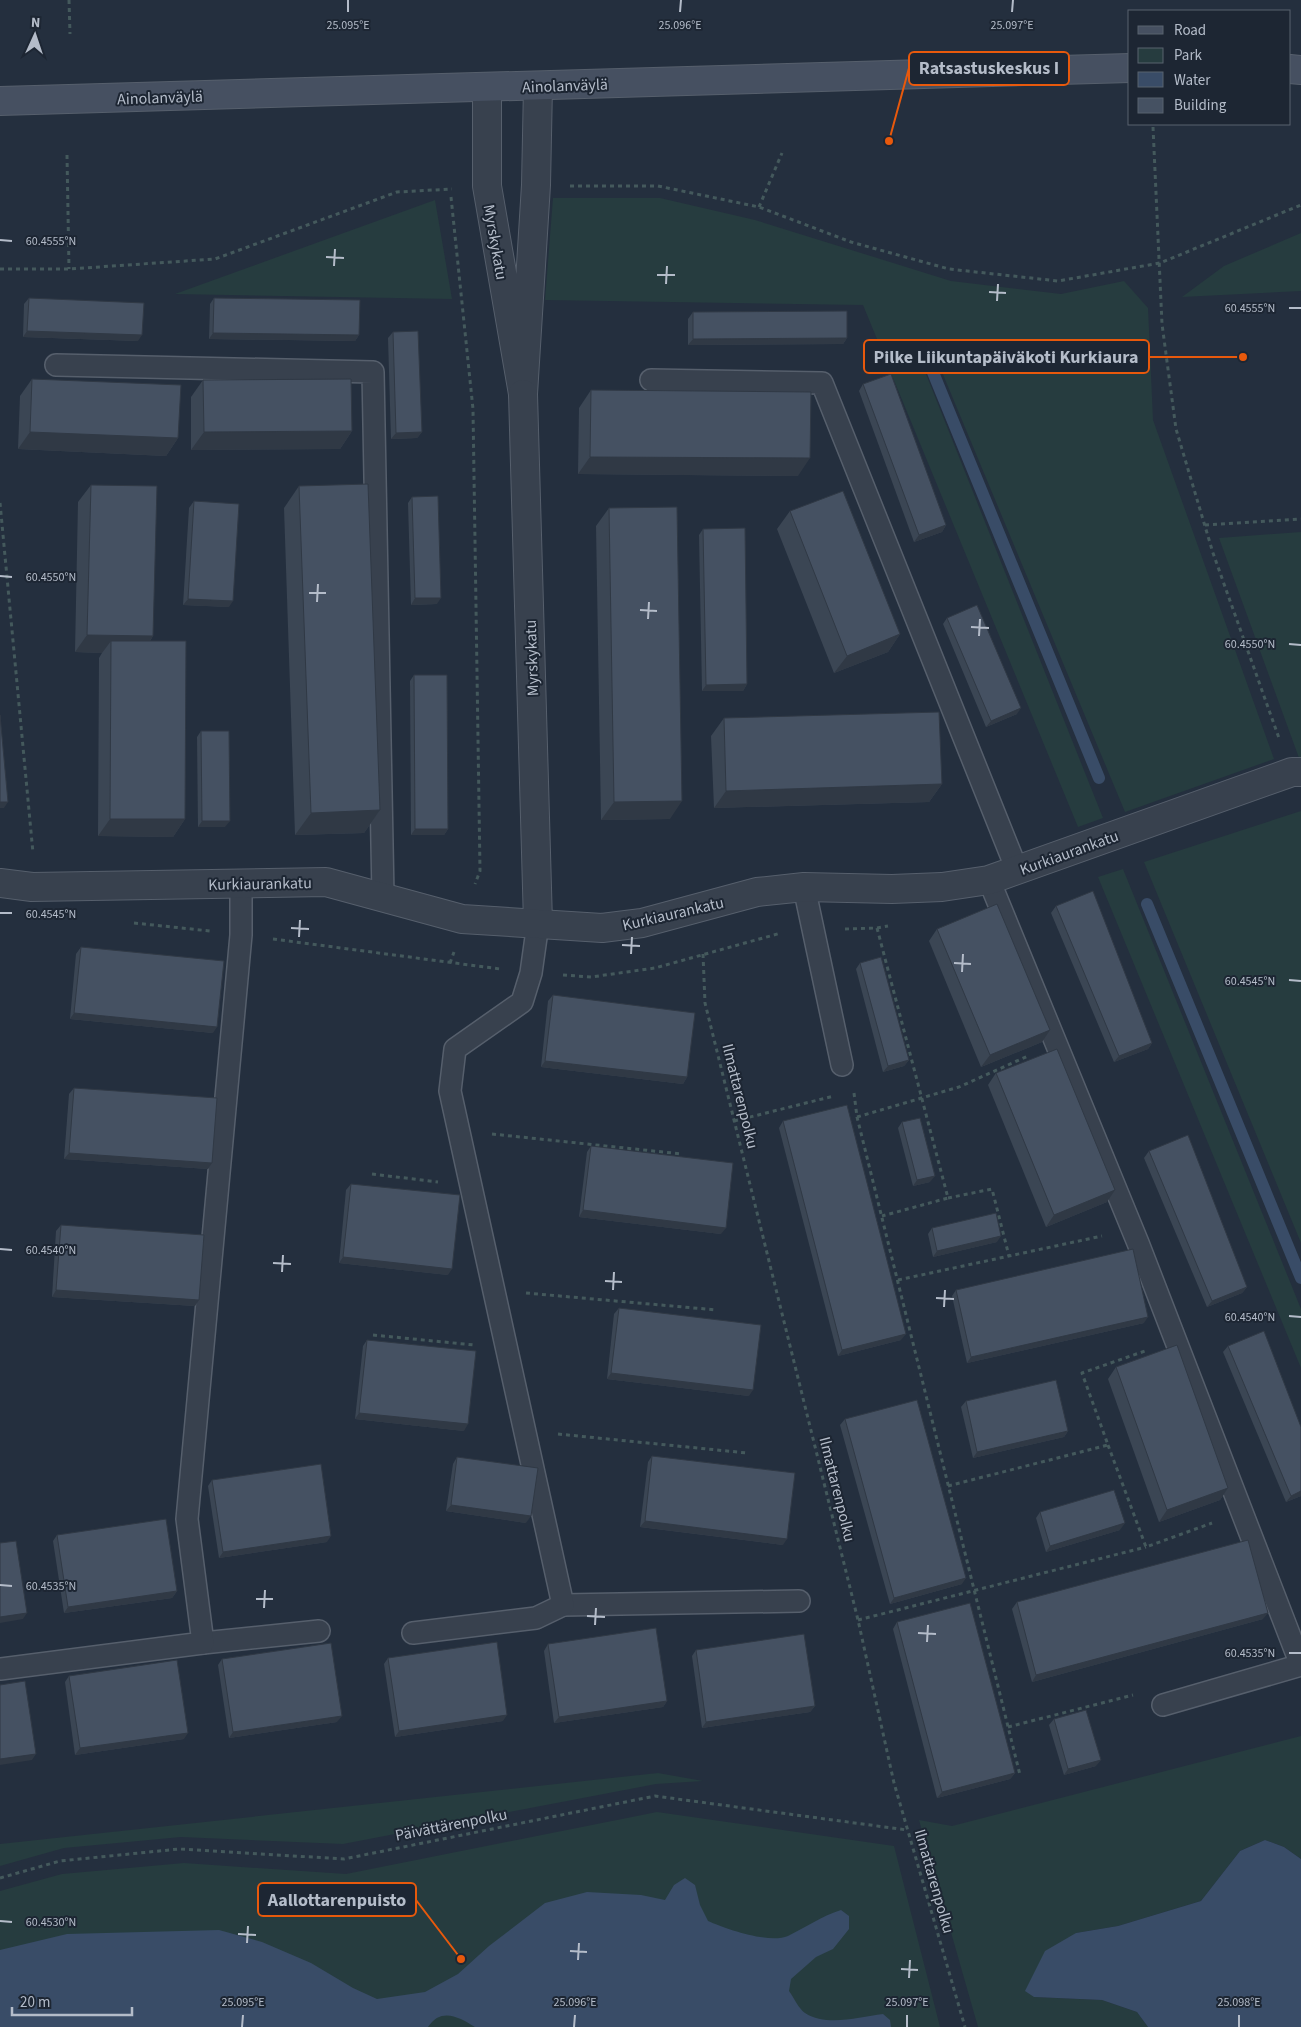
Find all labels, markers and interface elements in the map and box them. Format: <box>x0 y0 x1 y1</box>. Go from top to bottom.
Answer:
north arrow <box>10 10 60 60</box>
legend <box>1128 10 1291 125</box>
text: N <box>30 13 41 33</box>
text: 25.095°E <box>326 17 370 34</box>
text: 25.096°E <box>658 17 702 34</box>
text: 25.097°E <box>990 17 1034 34</box>
text: Road <box>1174 20 1206 41</box>
text: Park <box>1174 45 1203 66</box>
callout: Ratsastuskeskus I <box>909 52 1069 85</box>
text: Ratsastuskeskus I <box>919 56 1059 81</box>
text: Water <box>1174 70 1211 91</box>
street label: Ainolanväylä <box>522 74 608 98</box>
street label: Ainolanväylä <box>117 86 203 110</box>
text: Building <box>1174 95 1227 116</box>
street label: Myrskykatu <box>478 203 512 282</box>
text: 60.4555°N <box>26 233 76 250</box>
text: 60.4555°N <box>1225 300 1275 317</box>
callout: Pilke Liikuntapäiväkoti Kurkiaura <box>864 340 1149 373</box>
text: Pilke Liikuntapäiväkoti Kurkiaura <box>874 345 1138 370</box>
text: 60.4550°N <box>26 569 76 586</box>
street label: Myrskykatu <box>520 619 544 697</box>
text: 60.4550°N <box>1225 636 1275 653</box>
street label: Kurkiaurankatu <box>1017 825 1122 881</box>
street label: Kurkiaurankatu <box>208 872 312 896</box>
street label: Kurkiaurankatu <box>620 892 726 936</box>
text: 60.4545°N <box>26 906 76 923</box>
text: 60.4545°N <box>1225 973 1275 990</box>
street label: Ilmattarenpolku <box>716 1041 764 1151</box>
text: 60.4540°N <box>26 1242 76 1259</box>
text: 60.4540°N <box>1225 1309 1275 1326</box>
street label: Ilmattarenpolku <box>813 1434 861 1544</box>
text: 60.4535°N <box>26 1578 76 1595</box>
text: 60.4535°N <box>1225 1645 1275 1662</box>
street label: Päivättärenpolku <box>393 1803 509 1847</box>
street label: Ilmattarenpolku <box>909 1826 959 1936</box>
callout: Aallottarenpuisto <box>258 1883 416 1916</box>
text: Aallottarenpuisto <box>267 1888 406 1913</box>
text: 60.4530°N <box>26 1914 76 1931</box>
scale bar <box>12 1984 132 2016</box>
text: 20 m <box>20 1992 50 2013</box>
text: 25.095°E <box>221 1994 265 2011</box>
text: 25.096°E <box>553 1994 597 2011</box>
text: 25.097°E <box>885 1994 929 2011</box>
text: 25.098°E <box>1217 1994 1261 2011</box>

